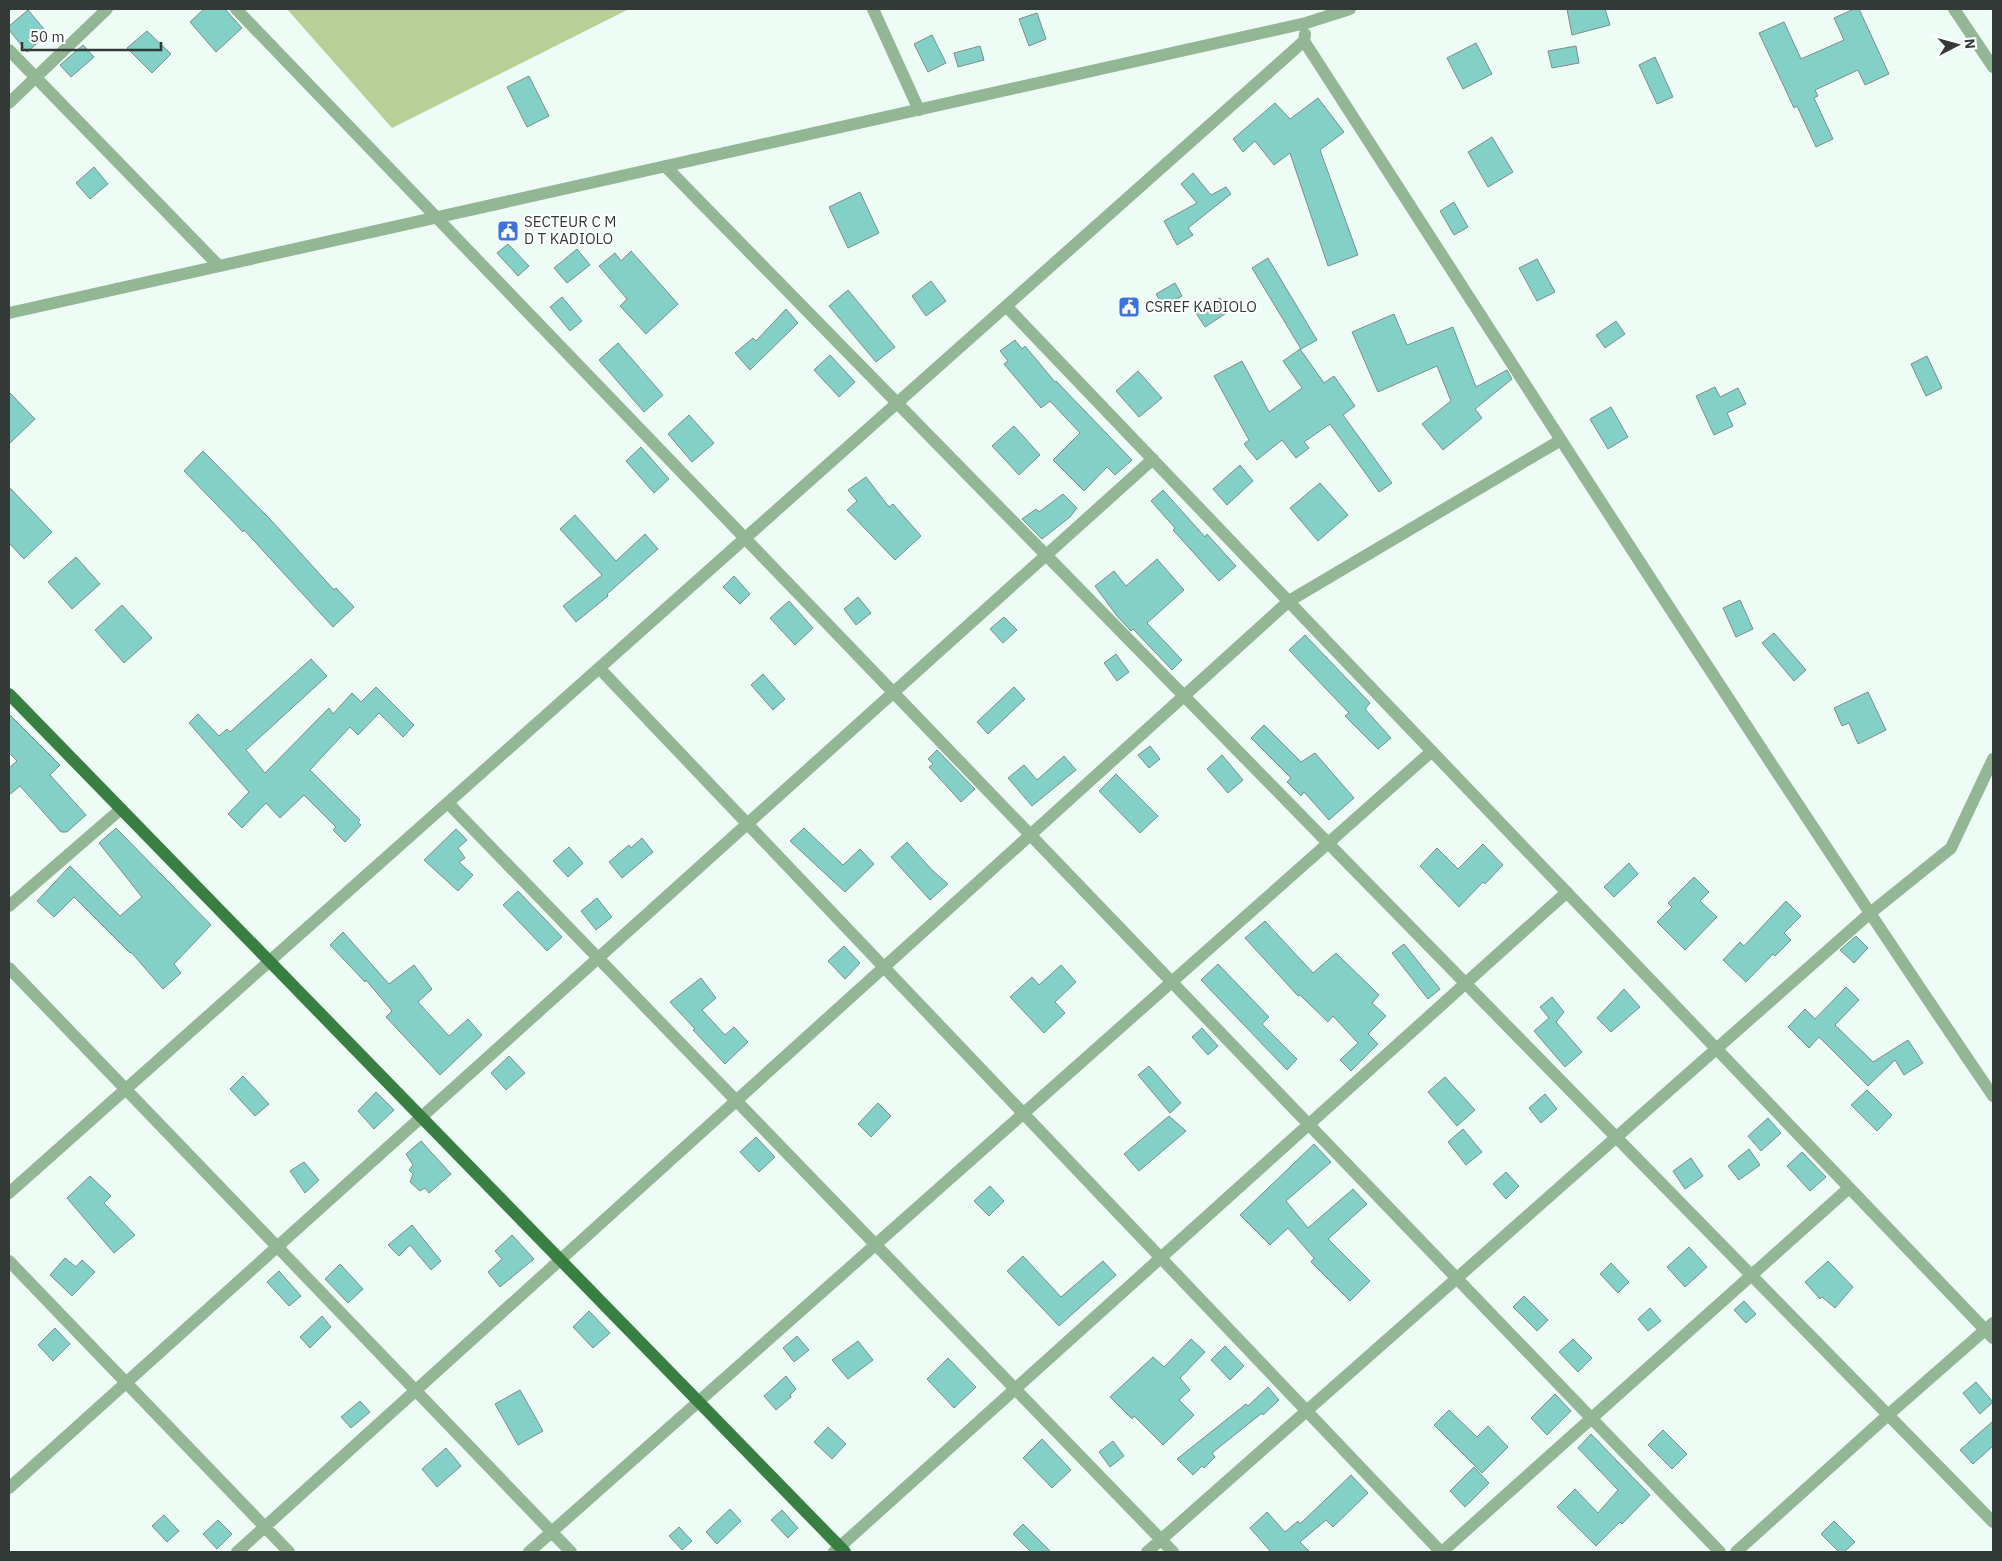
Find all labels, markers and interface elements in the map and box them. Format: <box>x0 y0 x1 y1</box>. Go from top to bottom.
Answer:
scale bar <box>22 20 161 52</box>
north arrow <box>1932 20 1982 70</box>
text: 50 m <box>30 27 65 46</box>
text: N <box>1960 38 1979 50</box>
place label: SECTEUR C M D T KADIOLO <box>524 212 616 248</box>
public building icon: SECTEUR C M D T KADIOLO <box>496 219 520 243</box>
public building icon: CSREF KADIOLO <box>1117 295 1141 319</box>
place label: CSREF KADIOLO <box>1145 297 1257 316</box>

